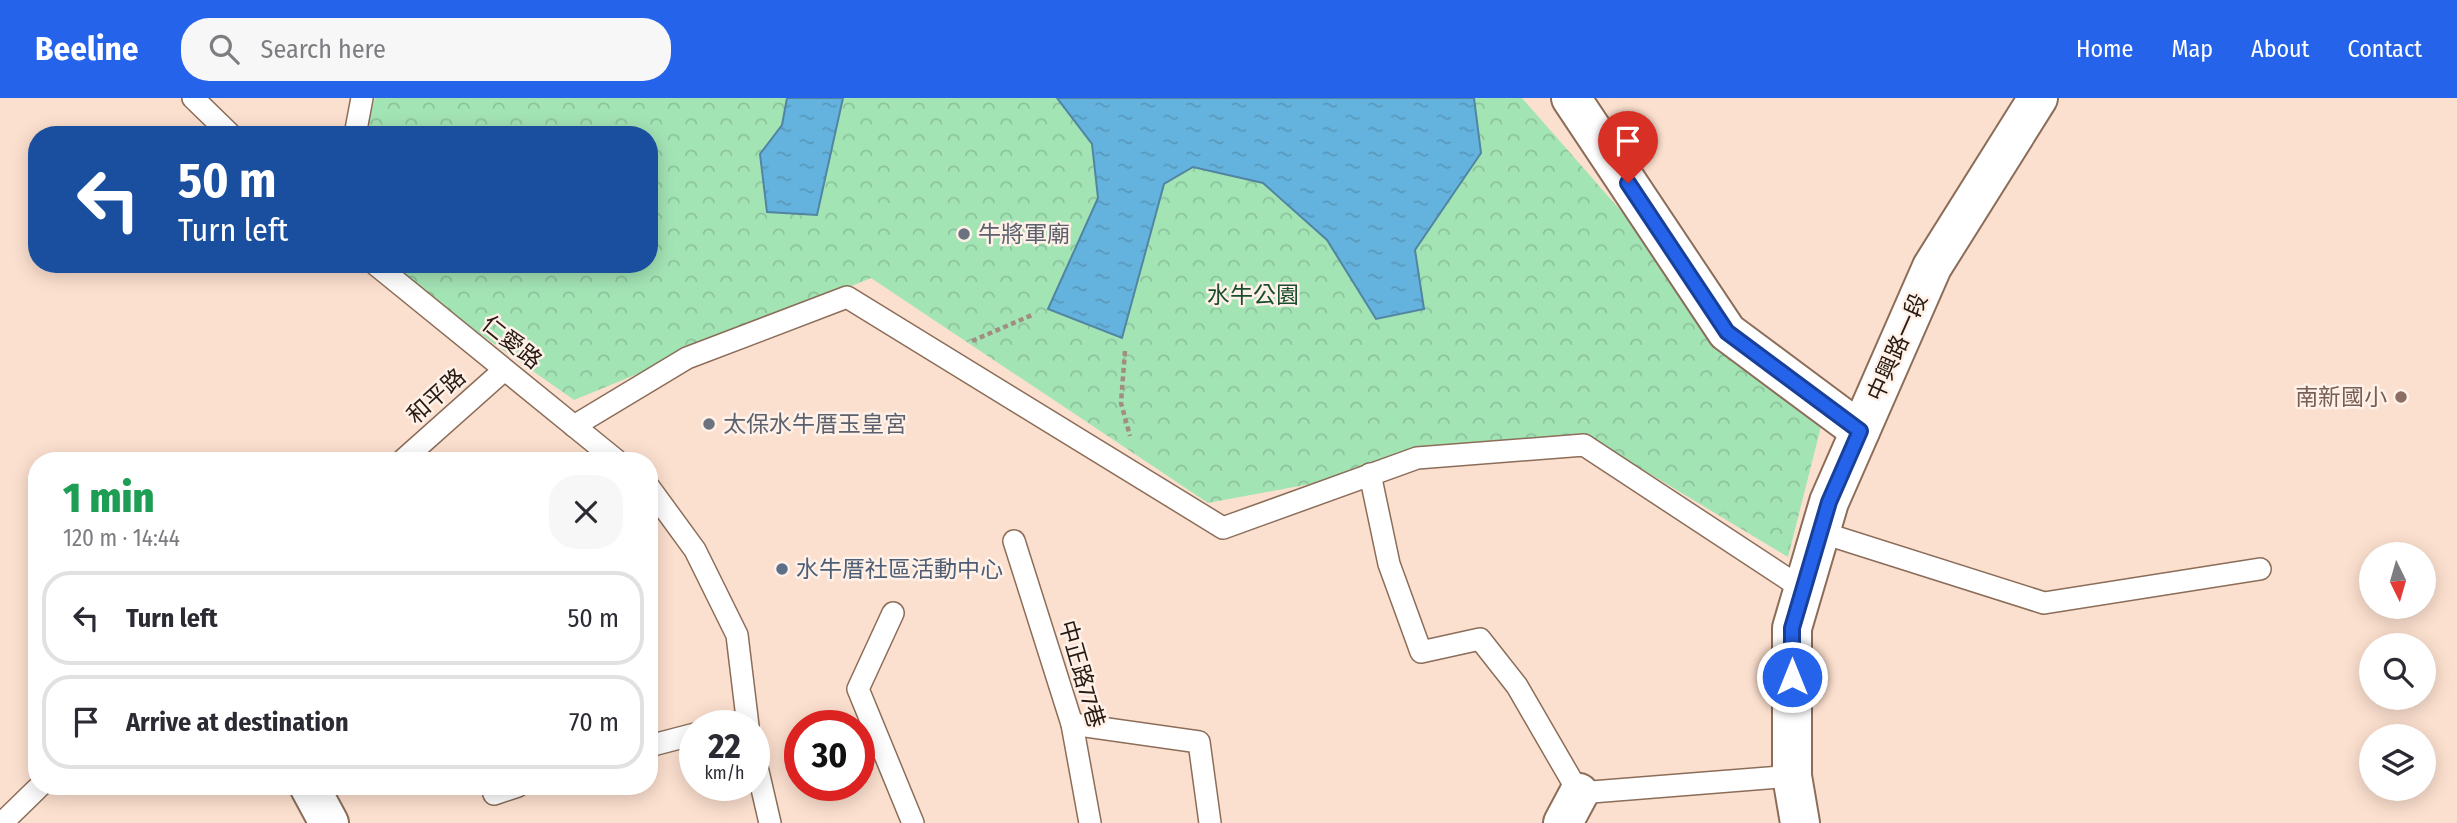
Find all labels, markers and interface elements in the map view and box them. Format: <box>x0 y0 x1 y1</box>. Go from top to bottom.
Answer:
search box <box>181 18 671 81</box>
text: Beeline <box>35 29 139 69</box>
icon: search <box>205 30 243 68</box>
text: Search here <box>261 34 386 65</box>
text: Home <box>2076 35 2133 63</box>
text: Map <box>2171 35 2213 63</box>
text: About <box>2251 35 2309 63</box>
text: Contact <box>2347 35 2422 63</box>
pin <box>1598 111 1658 183</box>
icon: arrive <box>1609 122 1647 160</box>
text: 50 m <box>178 151 276 210</box>
icon: left <box>63 154 154 245</box>
text: Turn left <box>178 211 288 249</box>
place label: 牛將軍廟 <box>978 220 1070 248</box>
marker: 牛將軍廟 <box>956 226 972 242</box>
park label: 水牛公園 <box>1207 281 1299 309</box>
street label: 中興路一段 <box>1861 289 1933 405</box>
street label: 仁愛路 <box>476 309 548 375</box>
street label: 和平路 <box>401 363 471 429</box>
place label: 南新國小 <box>2295 383 2387 411</box>
marker: 南新國小 <box>2393 389 2409 405</box>
place label: 太保水牛厝玉皇宮 <box>723 410 907 438</box>
marker: 太保水牛厝玉皇宮 <box>701 416 717 432</box>
text: 1 min <box>63 473 154 523</box>
button: close <box>549 475 623 549</box>
text: 120 m · 14:44 <box>63 524 180 552</box>
north arrow <box>2359 542 2436 620</box>
map controls <box>2359 542 2436 801</box>
place label: 水牛厝社區活動中心 <box>796 555 1003 583</box>
marker: 水牛厝社區活動中心 <box>774 561 790 577</box>
icon: left <box>67 599 105 637</box>
text: Turn left <box>126 603 218 634</box>
text: 50 m <box>567 603 619 634</box>
street label: 中正路77巷 <box>1053 617 1111 731</box>
button: search <box>2359 633 2436 710</box>
position arrow <box>1755 640 1829 714</box>
icon: arrive <box>67 703 105 741</box>
text: Arrive at destination <box>126 707 349 738</box>
text: 70 m <box>569 707 619 738</box>
speed limit sign: 30 <box>784 710 875 801</box>
button: layers <box>2359 724 2436 801</box>
text: 22 <box>708 725 741 767</box>
text: km/h <box>704 762 745 784</box>

